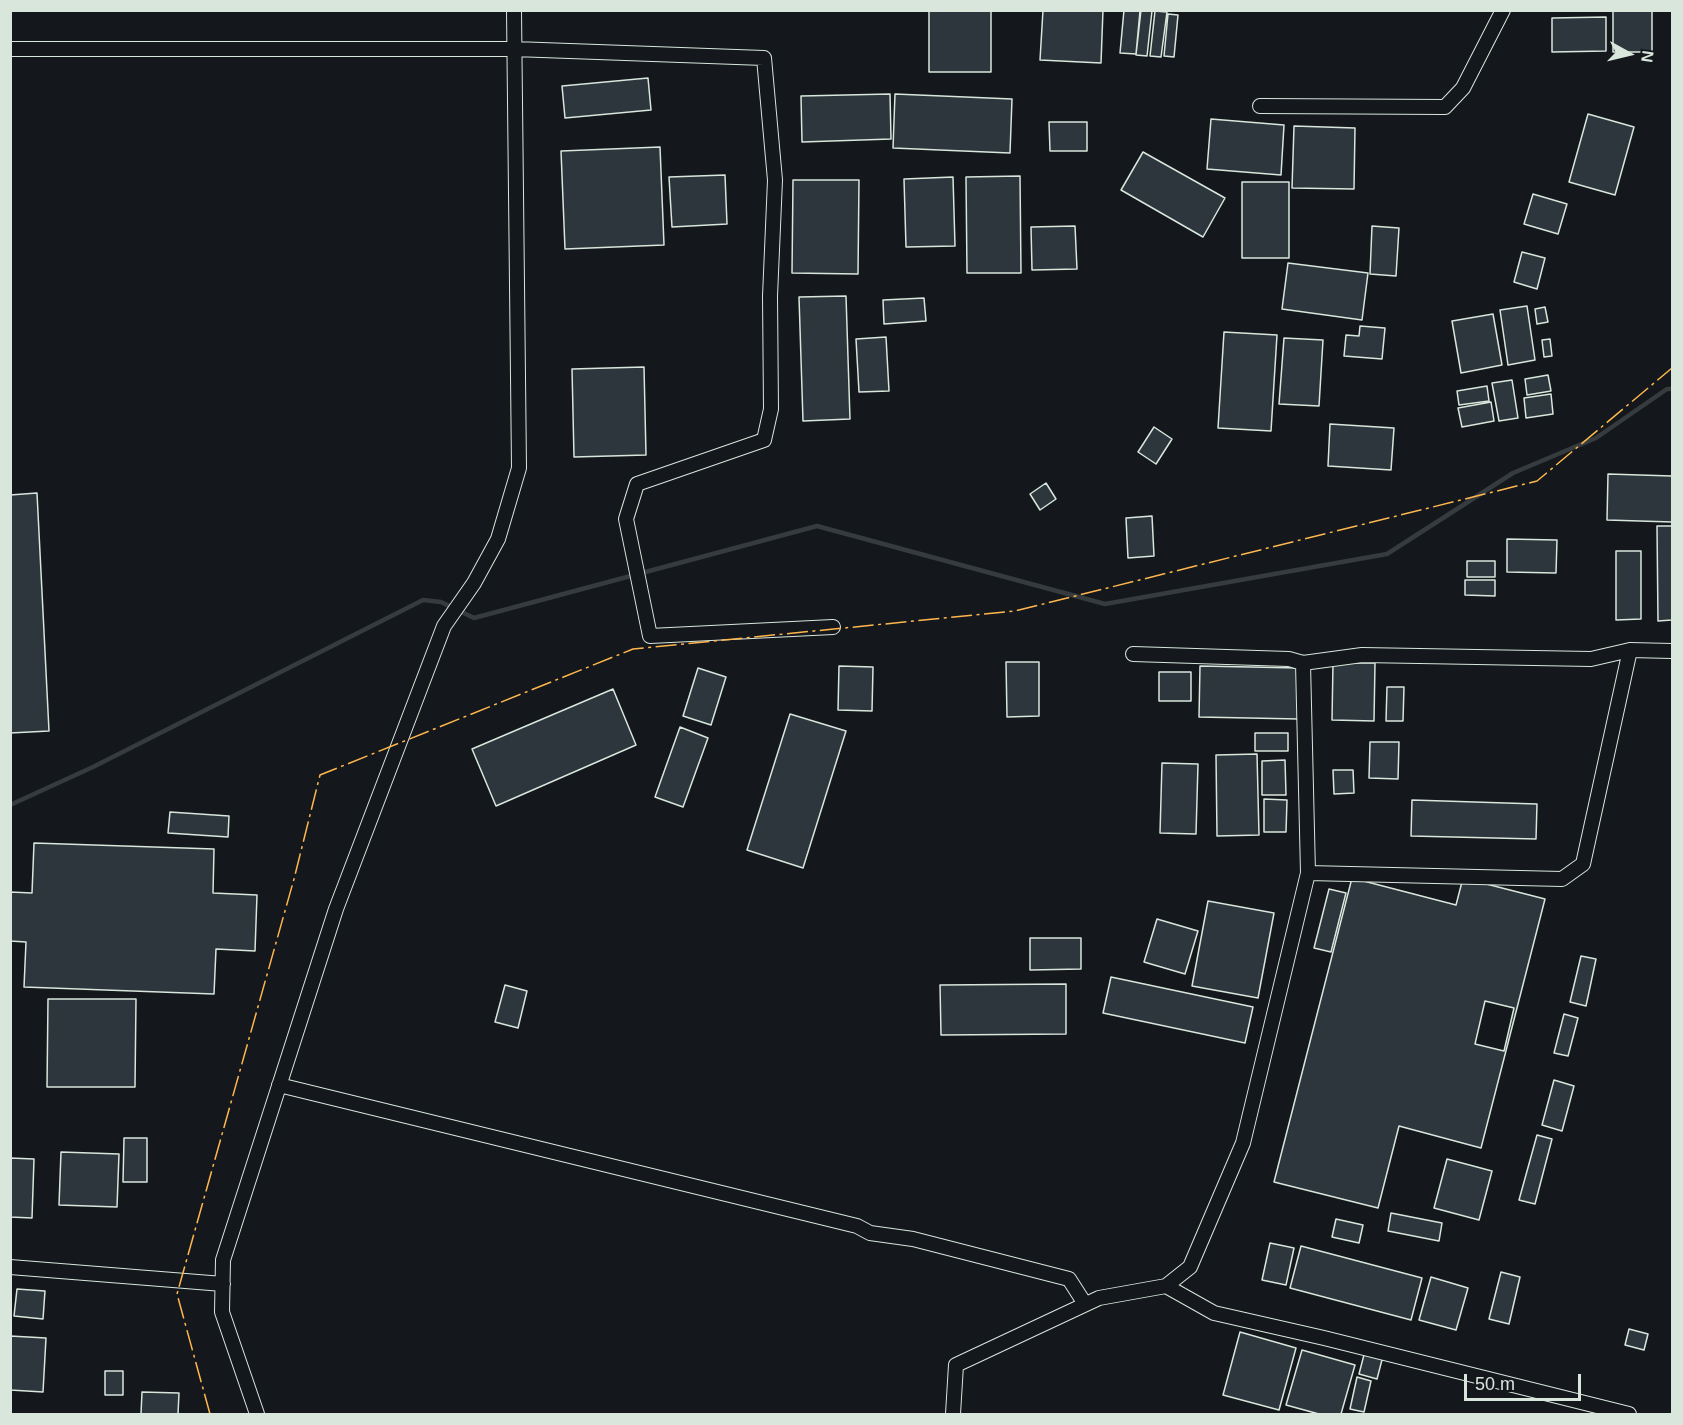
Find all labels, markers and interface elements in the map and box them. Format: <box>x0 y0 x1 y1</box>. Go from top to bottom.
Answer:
north arrow <box>1599 24 1659 84</box>
text: N <box>1638 50 1657 63</box>
scale bar <box>1467 1362 1584 1400</box>
text: 50 m <box>1475 1374 1515 1394</box>

